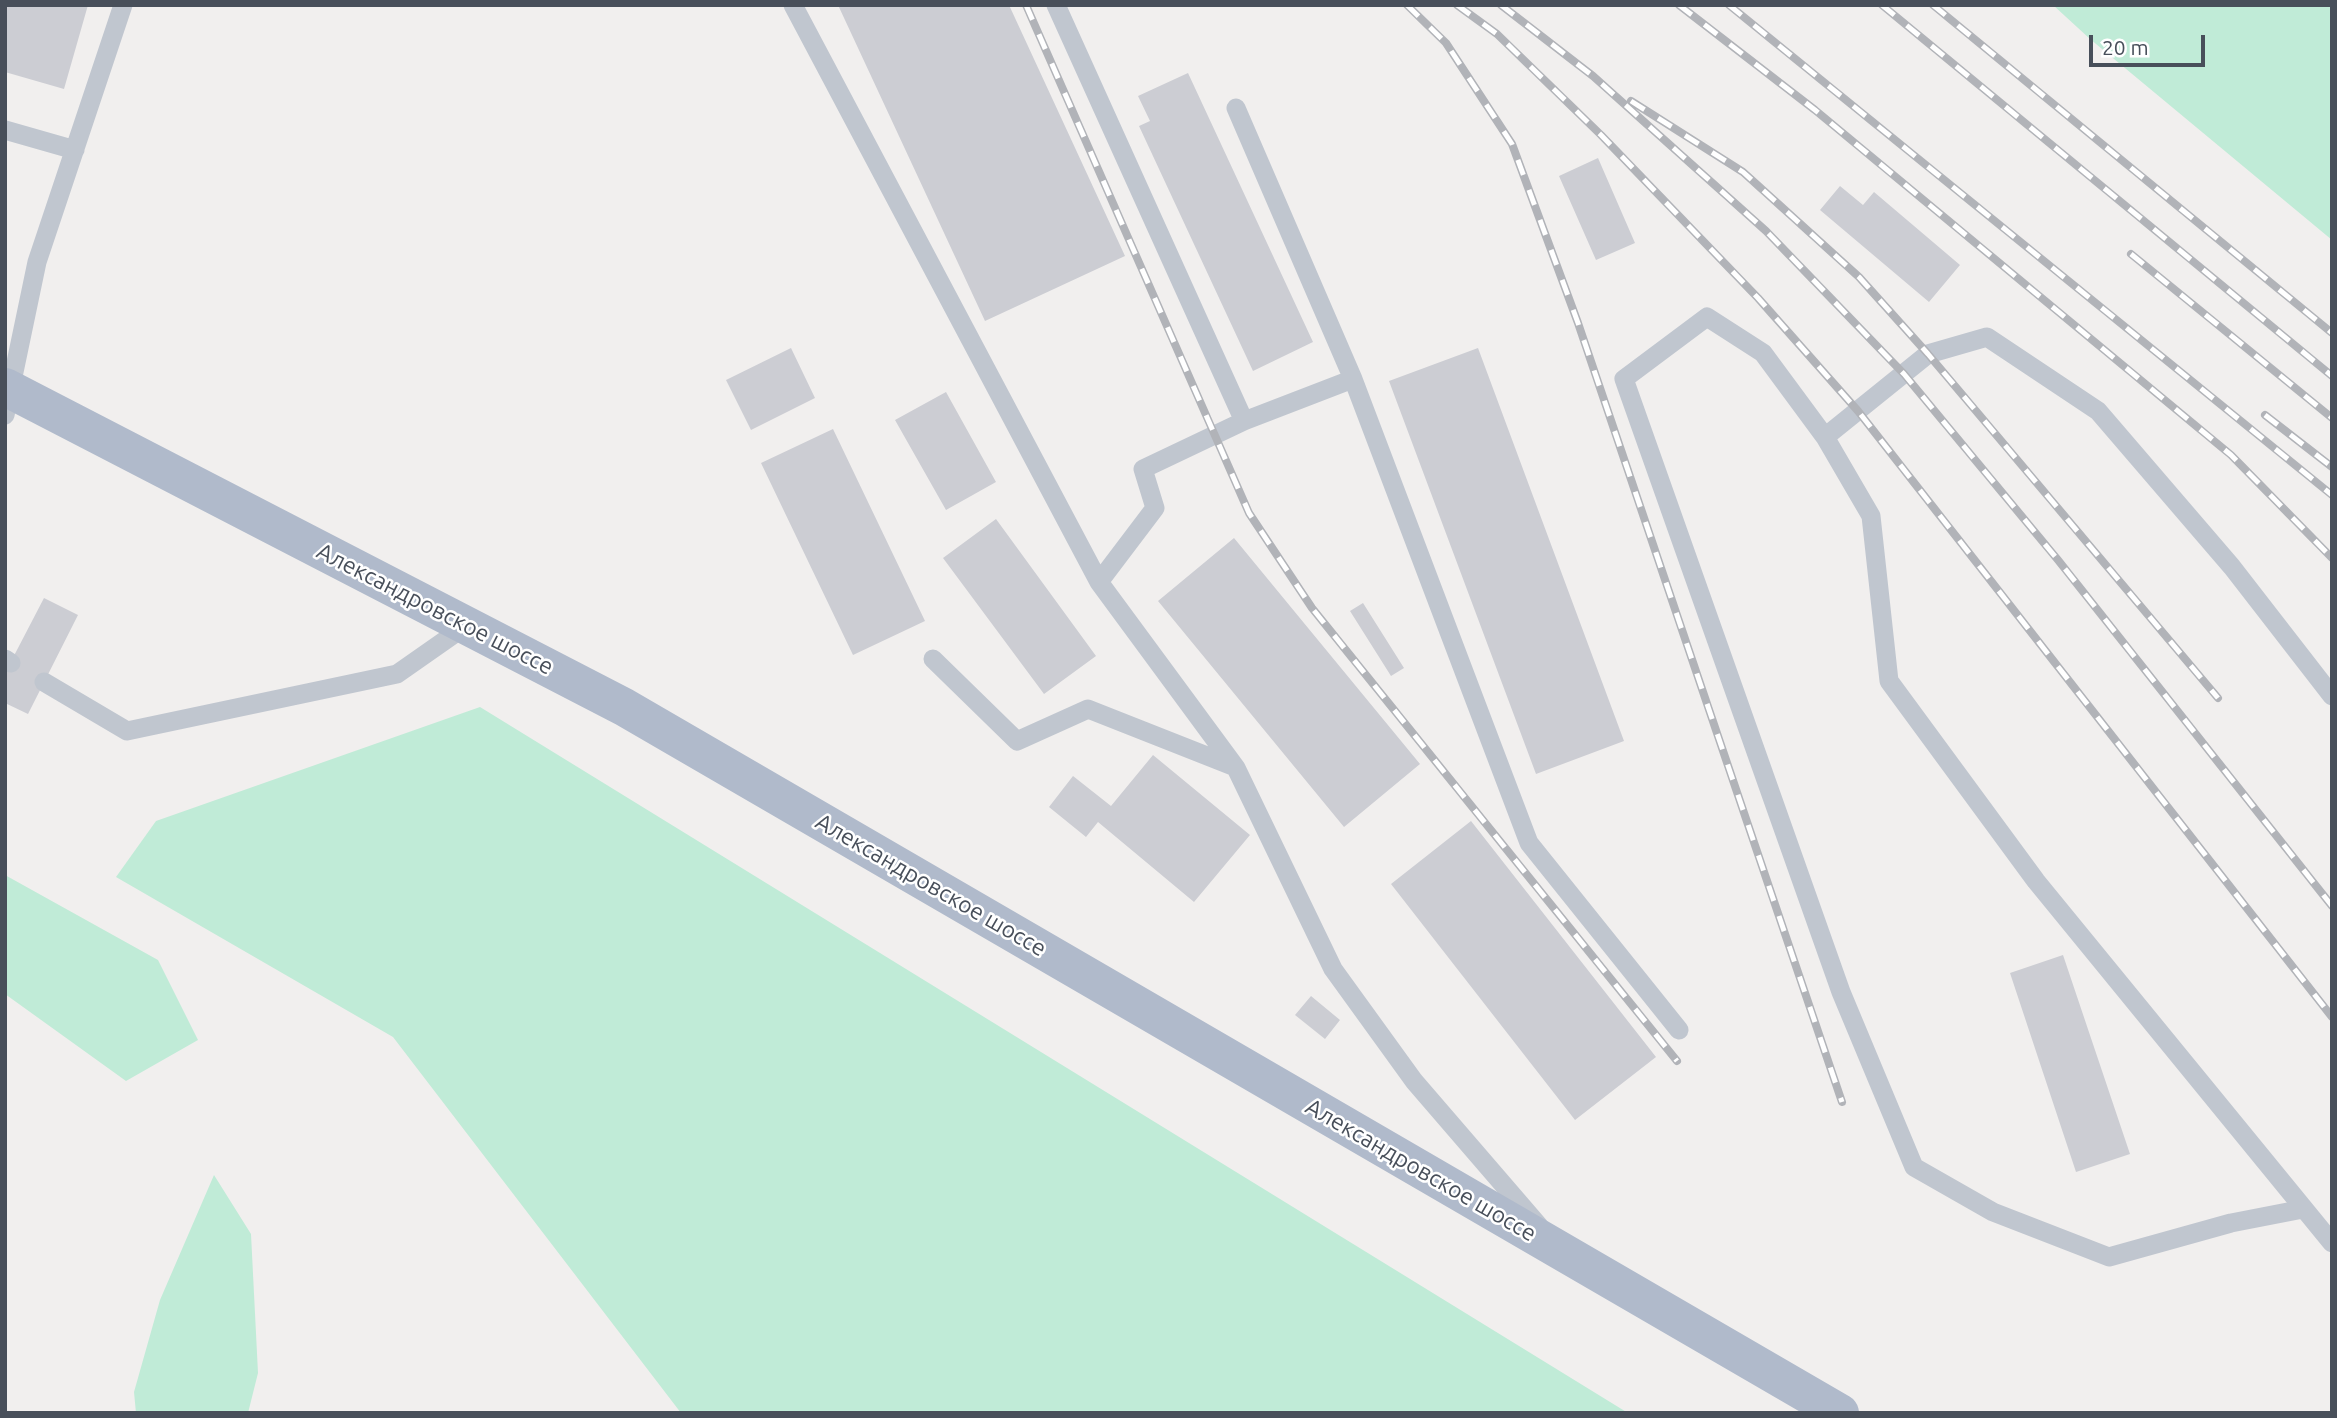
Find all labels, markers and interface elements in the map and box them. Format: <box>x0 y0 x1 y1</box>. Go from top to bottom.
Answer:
scale bar <box>2092 21 2208 65</box>
text: 20 m <box>2102 35 2149 59</box>
street label: Александровское шоссе <box>312 537 558 681</box>
street label: Александровское шоссе <box>811 808 1051 962</box>
street label: Александровское шоссе <box>1301 1093 1541 1247</box>

